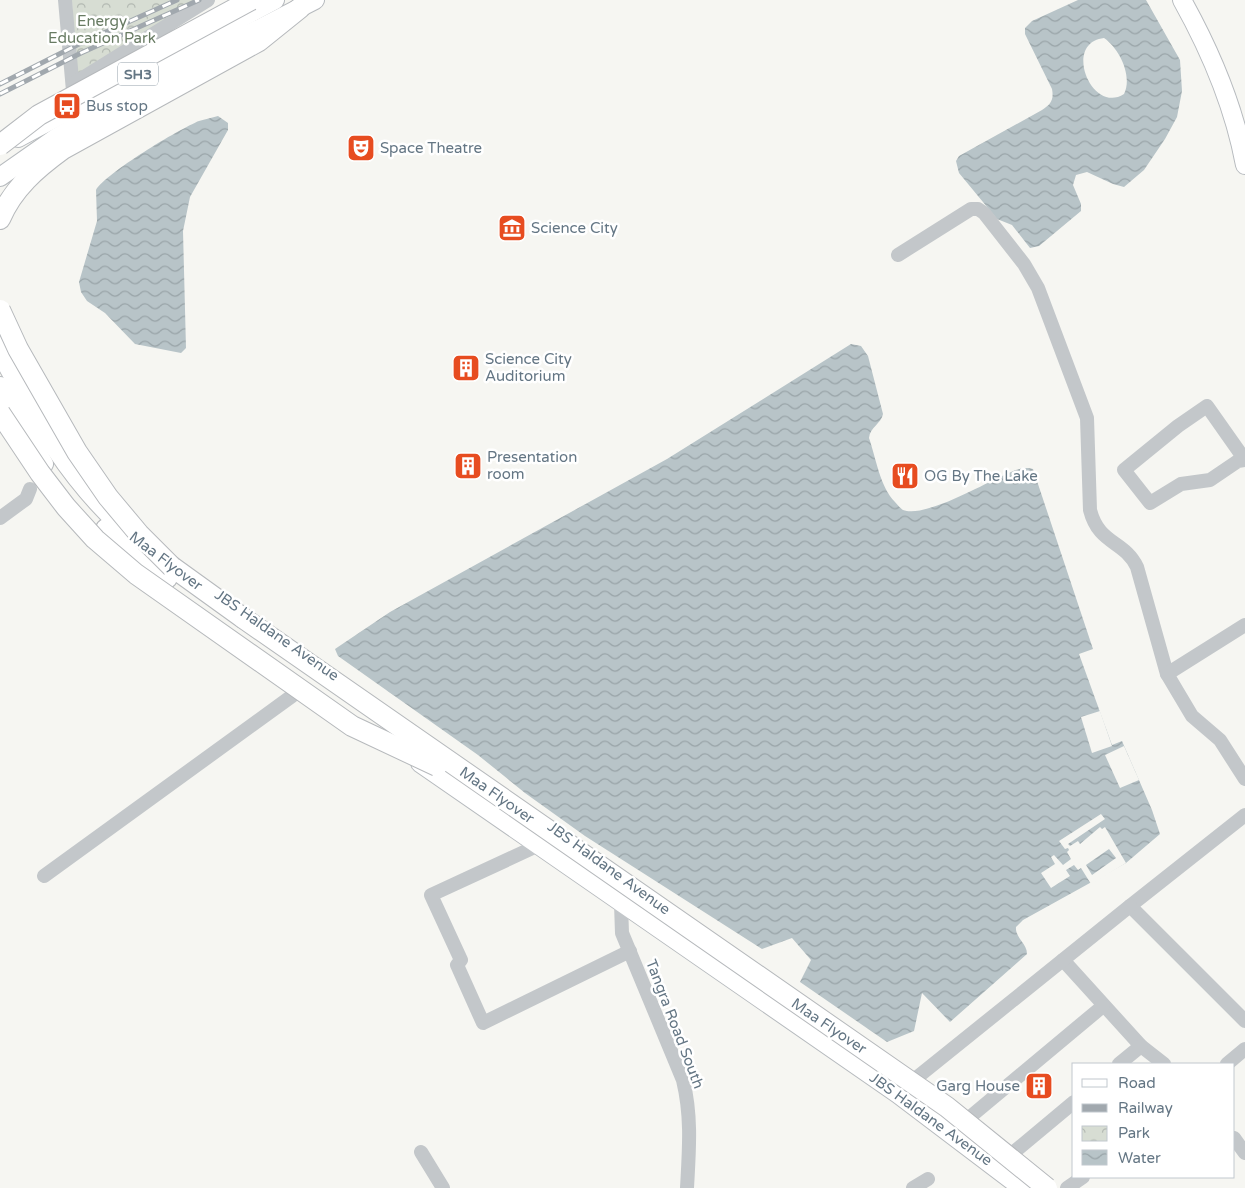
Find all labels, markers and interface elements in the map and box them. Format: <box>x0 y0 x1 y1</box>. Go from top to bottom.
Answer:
park label: Energy Education Park <box>48 12 156 47</box>
road number: SH3 <box>118 62 158 86</box>
bus stop icon: Bus stop <box>52 91 82 121</box>
place label: Bus stop <box>86 97 148 115</box>
theatre icon: Space Theatre <box>346 133 376 163</box>
place label: Space Theatre <box>380 139 482 157</box>
museum icon: Science City <box>497 213 527 243</box>
place label: Science City <box>531 219 618 237</box>
place label: Science City Auditorium <box>485 350 572 385</box>
building icon: Science City Auditorium <box>451 353 481 383</box>
place label: Presentation room <box>487 448 577 483</box>
building icon: Presentation room <box>453 451 483 481</box>
restaurant icon: OG By The Lake <box>890 461 920 491</box>
place label: OG By The Lake <box>924 467 1038 485</box>
street label: Maa Flyover <box>126 528 206 595</box>
street label: JBS Haldane Avenue <box>212 585 342 685</box>
street label: Maa Flyover <box>456 763 538 827</box>
street label: JBS Haldane Avenue <box>544 817 674 919</box>
street label: Tangra Road South <box>642 957 708 1091</box>
street label: Maa Flyover <box>788 994 870 1058</box>
legend <box>1072 1063 1235 1178</box>
street label: JBS Haldane Avenue <box>866 1068 996 1170</box>
building icon: Garg House <box>1024 1071 1054 1101</box>
text: Road <box>1118 1074 1156 1092</box>
place label: Garg House <box>936 1077 1020 1095</box>
text: Railway <box>1118 1099 1173 1117</box>
text: Park <box>1118 1124 1150 1142</box>
text: Water <box>1118 1149 1161 1167</box>

